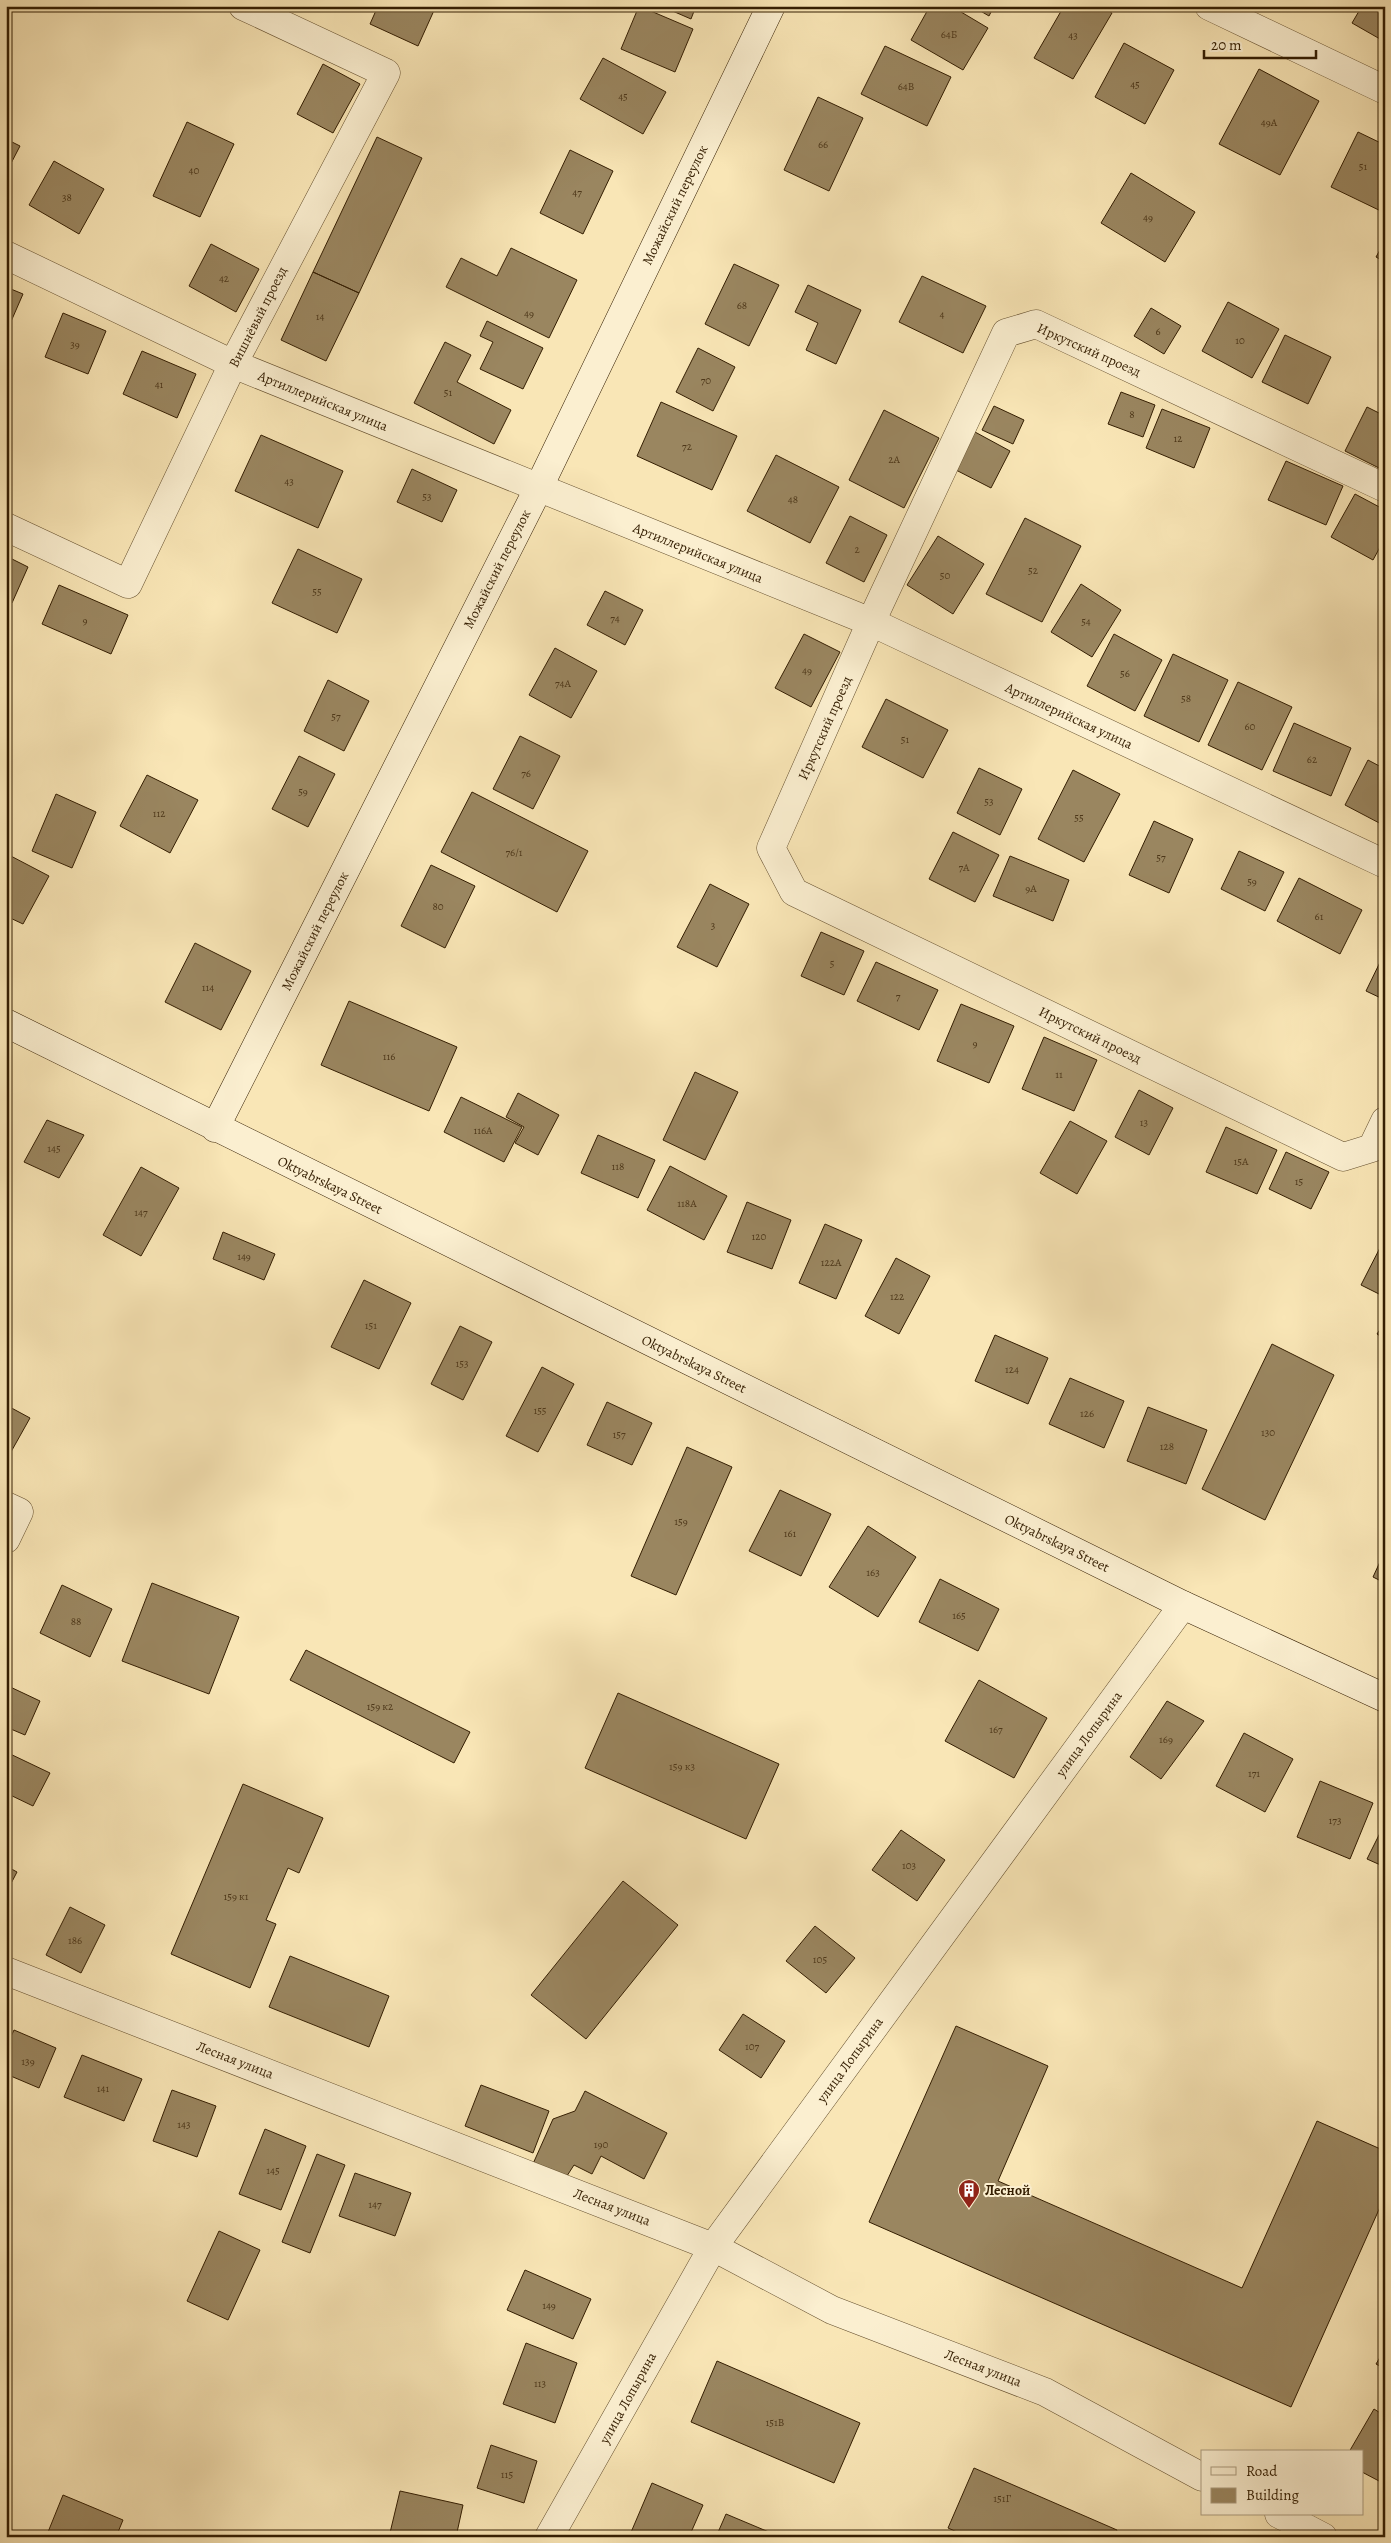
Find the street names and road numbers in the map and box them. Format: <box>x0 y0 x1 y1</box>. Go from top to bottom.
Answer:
street label: Можайский переулок <box>638 142 712 268</box>
street label: Вишнёвый проезд <box>224 263 292 371</box>
street label: Иркутский проезд <box>1034 319 1144 381</box>
street label: Артиллерийская улица <box>254 366 391 436</box>
street label: Можайский переулок <box>459 506 535 632</box>
street label: Артиллерийская улица <box>629 518 766 588</box>
street label: Иркутский проезд <box>794 673 856 783</box>
street label: Артиллерийская улица <box>1001 678 1136 754</box>
street label: Можайский переулок <box>277 868 353 994</box>
street label: Иркутский проезд <box>1036 1002 1145 1068</box>
street label: Oktyabrskaya Street <box>274 1151 386 1219</box>
street label: Oktyabrskaya Street <box>638 1330 750 1398</box>
street label: Oktyabrskaya Street <box>1001 1509 1113 1577</box>
street label: улица Лопырина <box>1051 1687 1127 1782</box>
street label: улица Лопырина <box>812 2013 888 2108</box>
street label: Лесная улица <box>194 2037 277 2084</box>
street label: Лесная улица <box>571 2184 654 2231</box>
street label: Лесная улица <box>942 2345 1025 2392</box>
street label: улица Лопырина <box>595 2348 661 2448</box>

